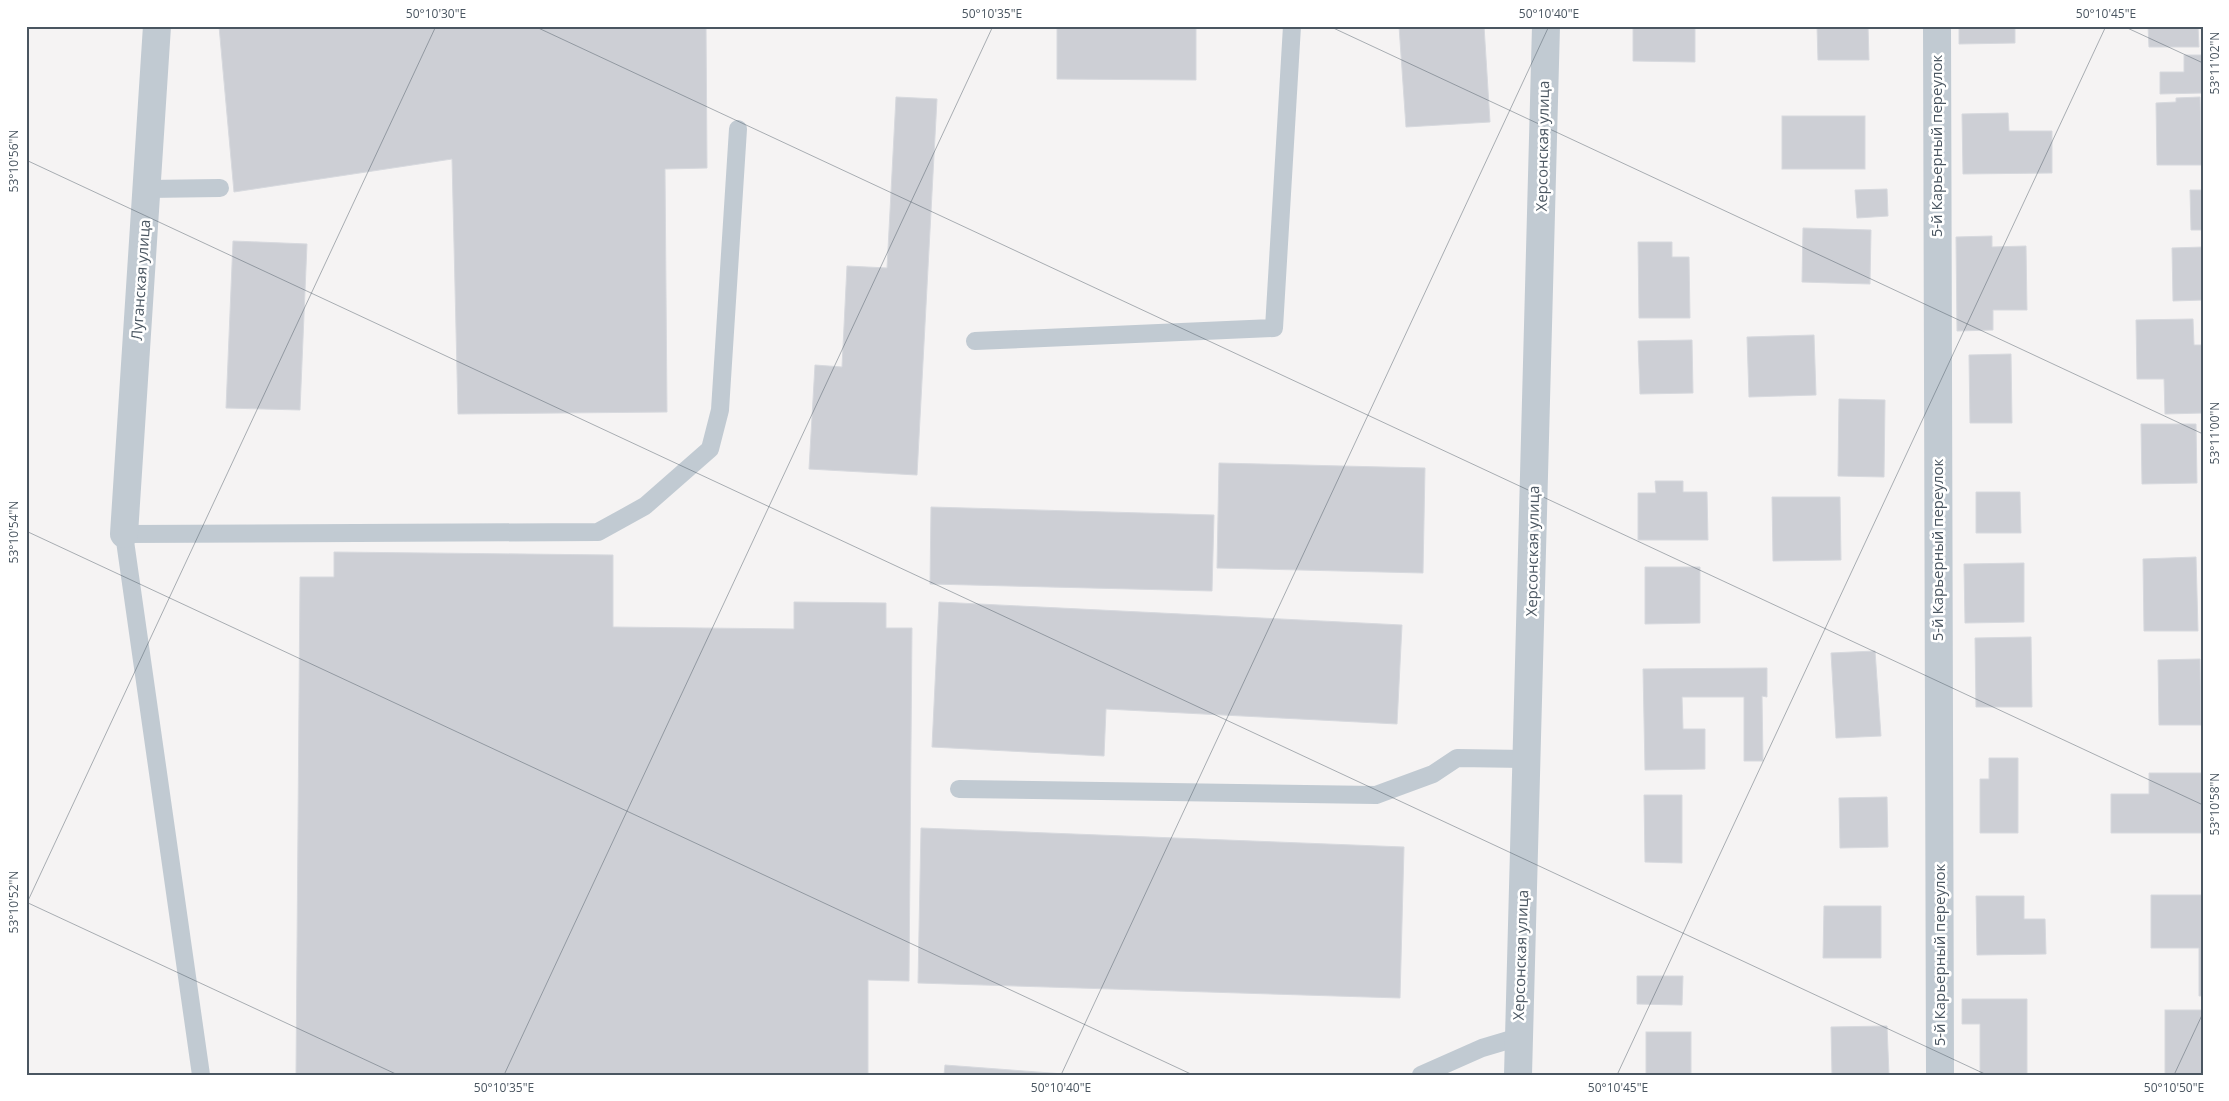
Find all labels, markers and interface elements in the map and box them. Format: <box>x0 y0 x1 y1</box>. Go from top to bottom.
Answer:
text: 50°10'30"E <box>406 5 466 22</box>
text: 50°10'35"E <box>962 5 1022 22</box>
text: 50°10'40"E <box>1519 5 1579 22</box>
text: 50°10'45"E <box>2076 5 2136 22</box>
text: 53°11'02"N <box>2206 32 2223 94</box>
street label: 5-й Карьерный переулок <box>1926 54 1946 237</box>
street label: Херсонская улица <box>1531 80 1553 212</box>
text: 53°10'56"N <box>5 130 22 192</box>
street label: Луганская улица <box>126 219 154 341</box>
text: 53°11'00"N <box>2206 402 2223 464</box>
street label: 5-й Карьерный переулок <box>1927 458 1947 641</box>
street label: Херсонская улица <box>1521 485 1543 617</box>
text: 53°10'54"N <box>5 501 22 563</box>
text: 53°10'58"N <box>2206 773 2223 835</box>
street label: 5-й Карьерный переулок <box>1929 863 1949 1046</box>
text: 53°10'52"N <box>5 871 22 933</box>
street label: Херсонская улица <box>1508 889 1532 1021</box>
text: 50°10'35"E <box>474 1079 534 1096</box>
text: 50°10'40"E <box>1031 1079 1091 1096</box>
text: 50°10'45"E <box>1588 1079 1648 1096</box>
text: 50°10'50"E <box>2144 1079 2204 1096</box>

